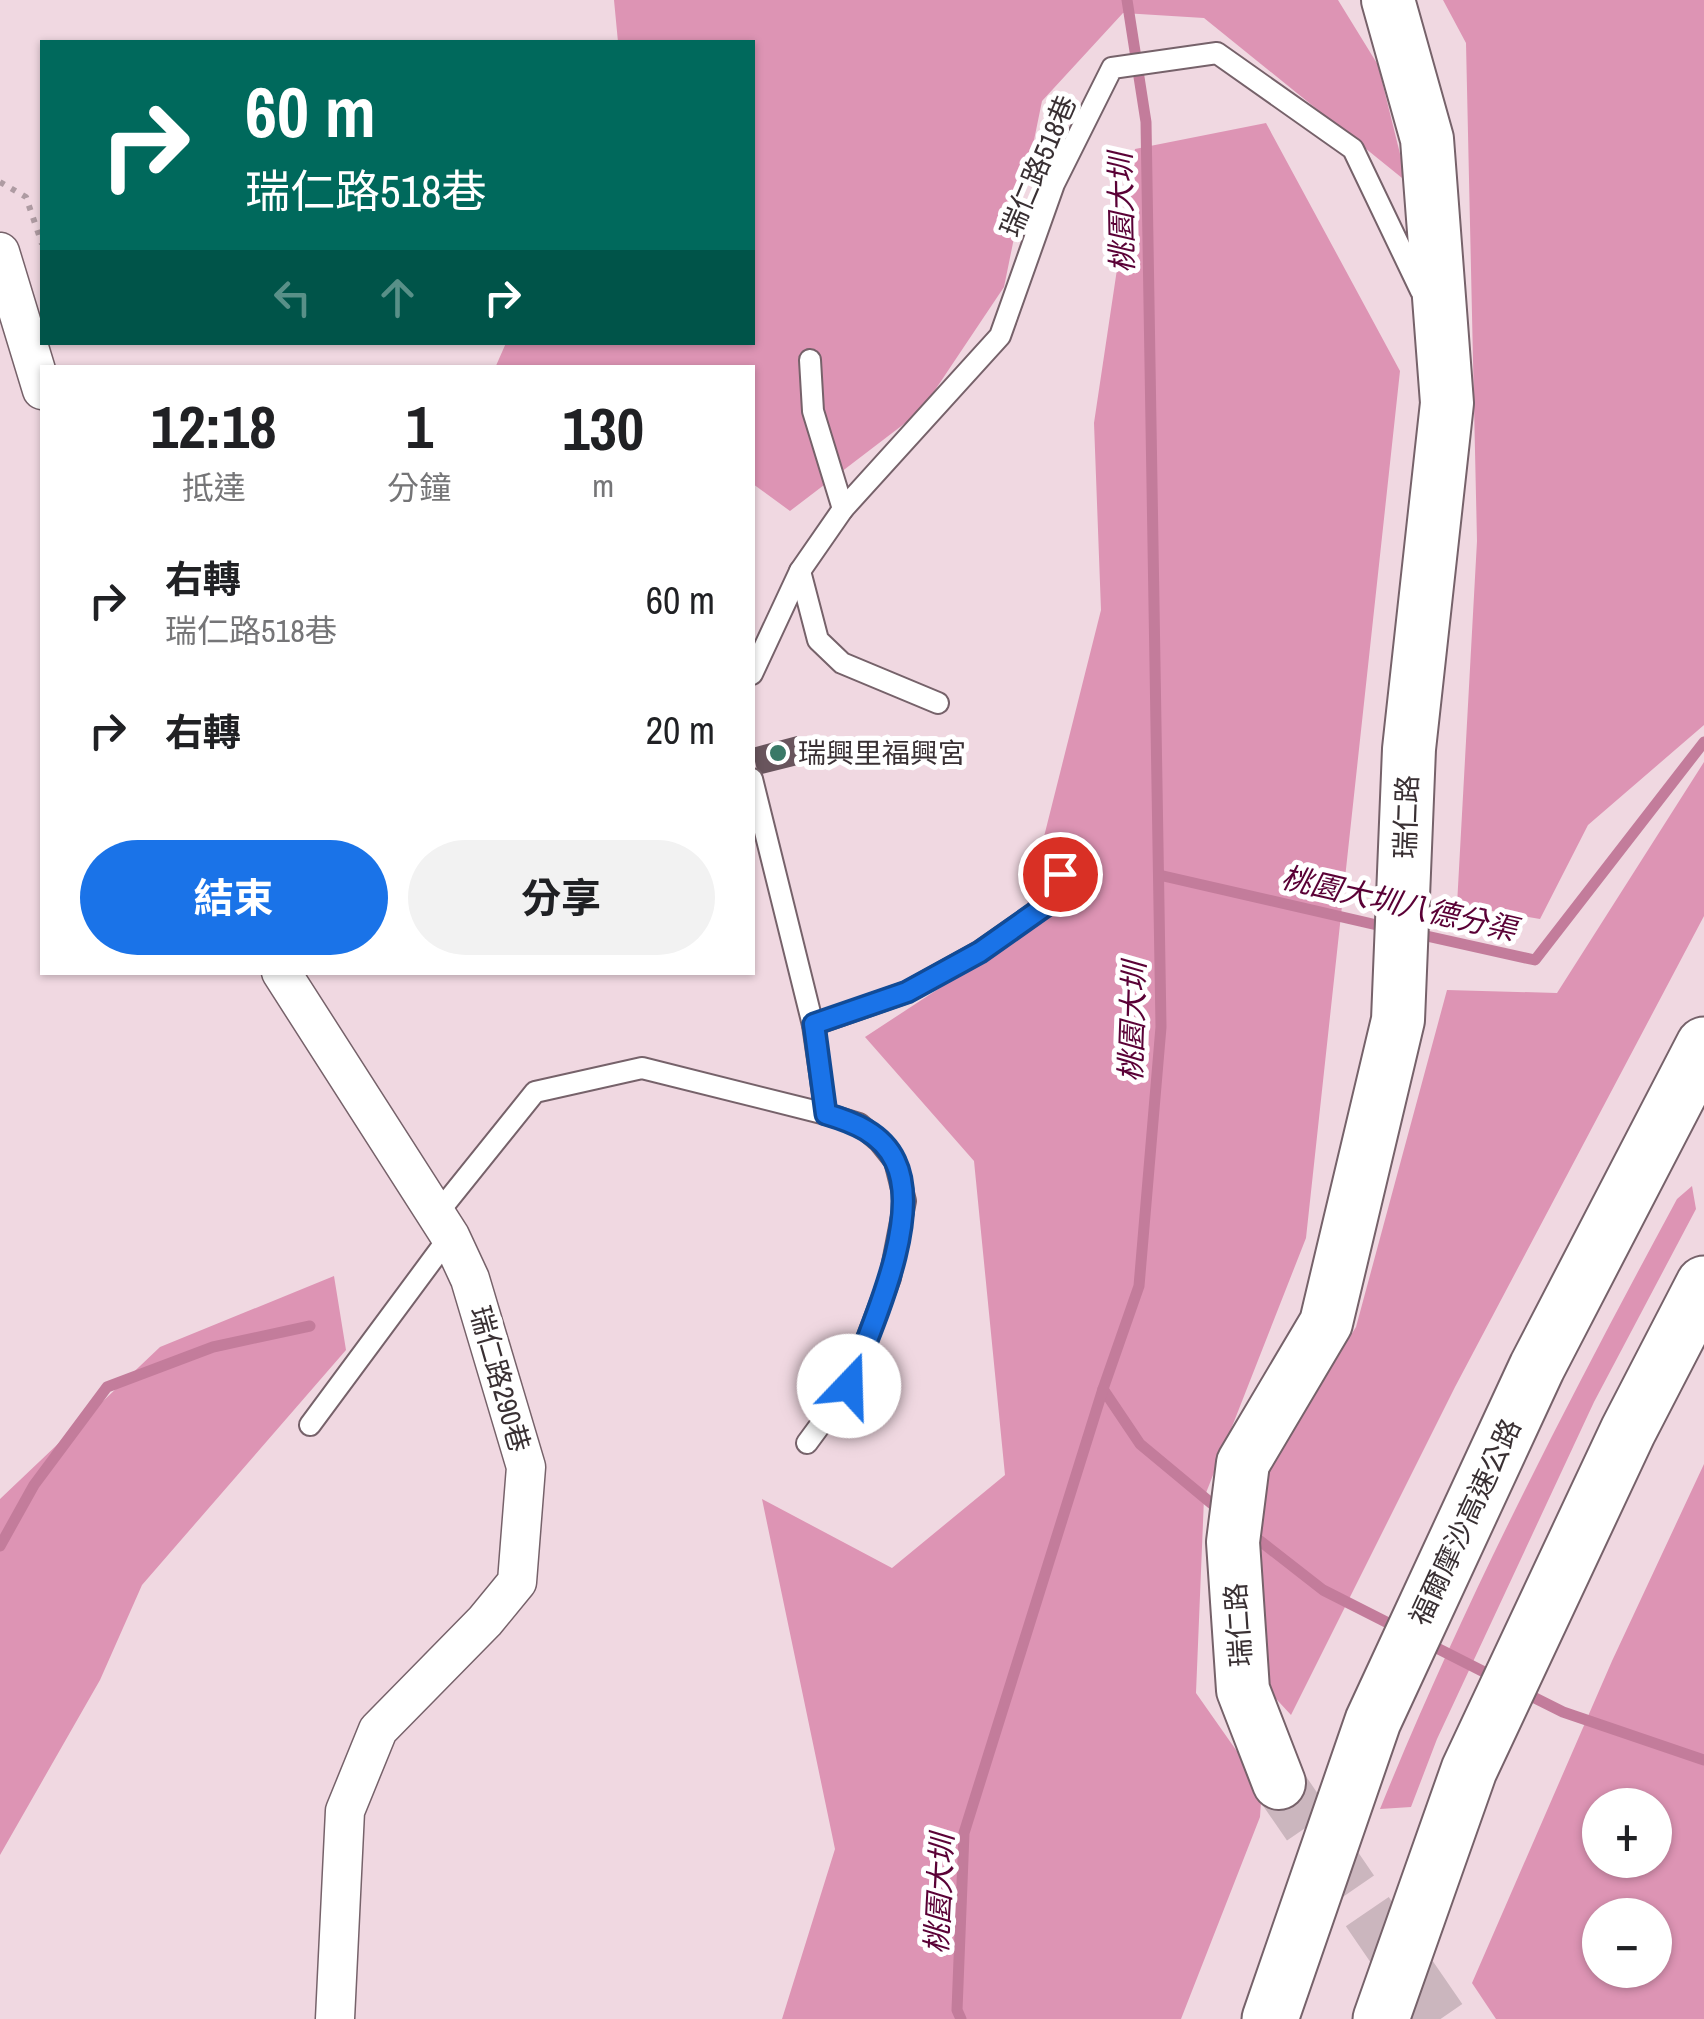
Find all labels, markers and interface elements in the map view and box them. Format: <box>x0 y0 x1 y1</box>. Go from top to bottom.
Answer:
text: 60 m <box>245 65 376 159</box>
icon: right <box>80 80 210 210</box>
street label: 瑞仁路518巷 <box>991 89 1085 243</box>
water label: 桃園大圳 <box>1100 149 1142 273</box>
text: 瑞仁路518巷 <box>245 160 487 221</box>
icon: left <box>265 270 320 325</box>
icon: ahead <box>370 270 425 325</box>
icon: right <box>475 270 530 325</box>
text: 12:18 <box>151 386 277 467</box>
text: 1 <box>406 386 433 467</box>
text: 130 <box>562 388 644 469</box>
text: m <box>592 464 614 507</box>
text: 抵達 <box>182 466 246 509</box>
text: 分鐘 <box>387 466 451 509</box>
text: 右轉 <box>165 554 241 605</box>
icon: right <box>80 573 135 628</box>
text: 60 m <box>646 575 715 626</box>
text: 瑞仁路518巷 <box>165 609 337 652</box>
icon: right <box>80 703 135 758</box>
text: 20 m <box>646 705 715 756</box>
text: 右轉 <box>165 707 241 758</box>
place label: 瑞興里福興宮 <box>798 734 966 772</box>
marker: 瑞興里福興宮 <box>767 742 789 764</box>
street label: 瑞仁路 <box>1386 774 1426 860</box>
pin <box>1018 832 1103 917</box>
button: 結束 <box>80 840 388 955</box>
button: 分享 <box>408 840 715 955</box>
icon: arrive <box>1033 847 1088 902</box>
water label: 桃園大圳八德分渠 <box>1278 857 1525 950</box>
water label: 桃園大圳 <box>1110 957 1154 1083</box>
street label: 瑞仁路290巷 <box>461 1302 539 1456</box>
position arrow <box>797 1334 901 1438</box>
street label: 福爾摩沙高速公路 <box>1400 1412 1530 1632</box>
street label: 瑞仁路 <box>1216 1582 1260 1668</box>
map controls <box>1582 1788 1672 1988</box>
button: + <box>1582 1788 1672 1878</box>
water label: 桃園大圳 <box>916 1829 962 1955</box>
button: − <box>1582 1898 1672 1988</box>

